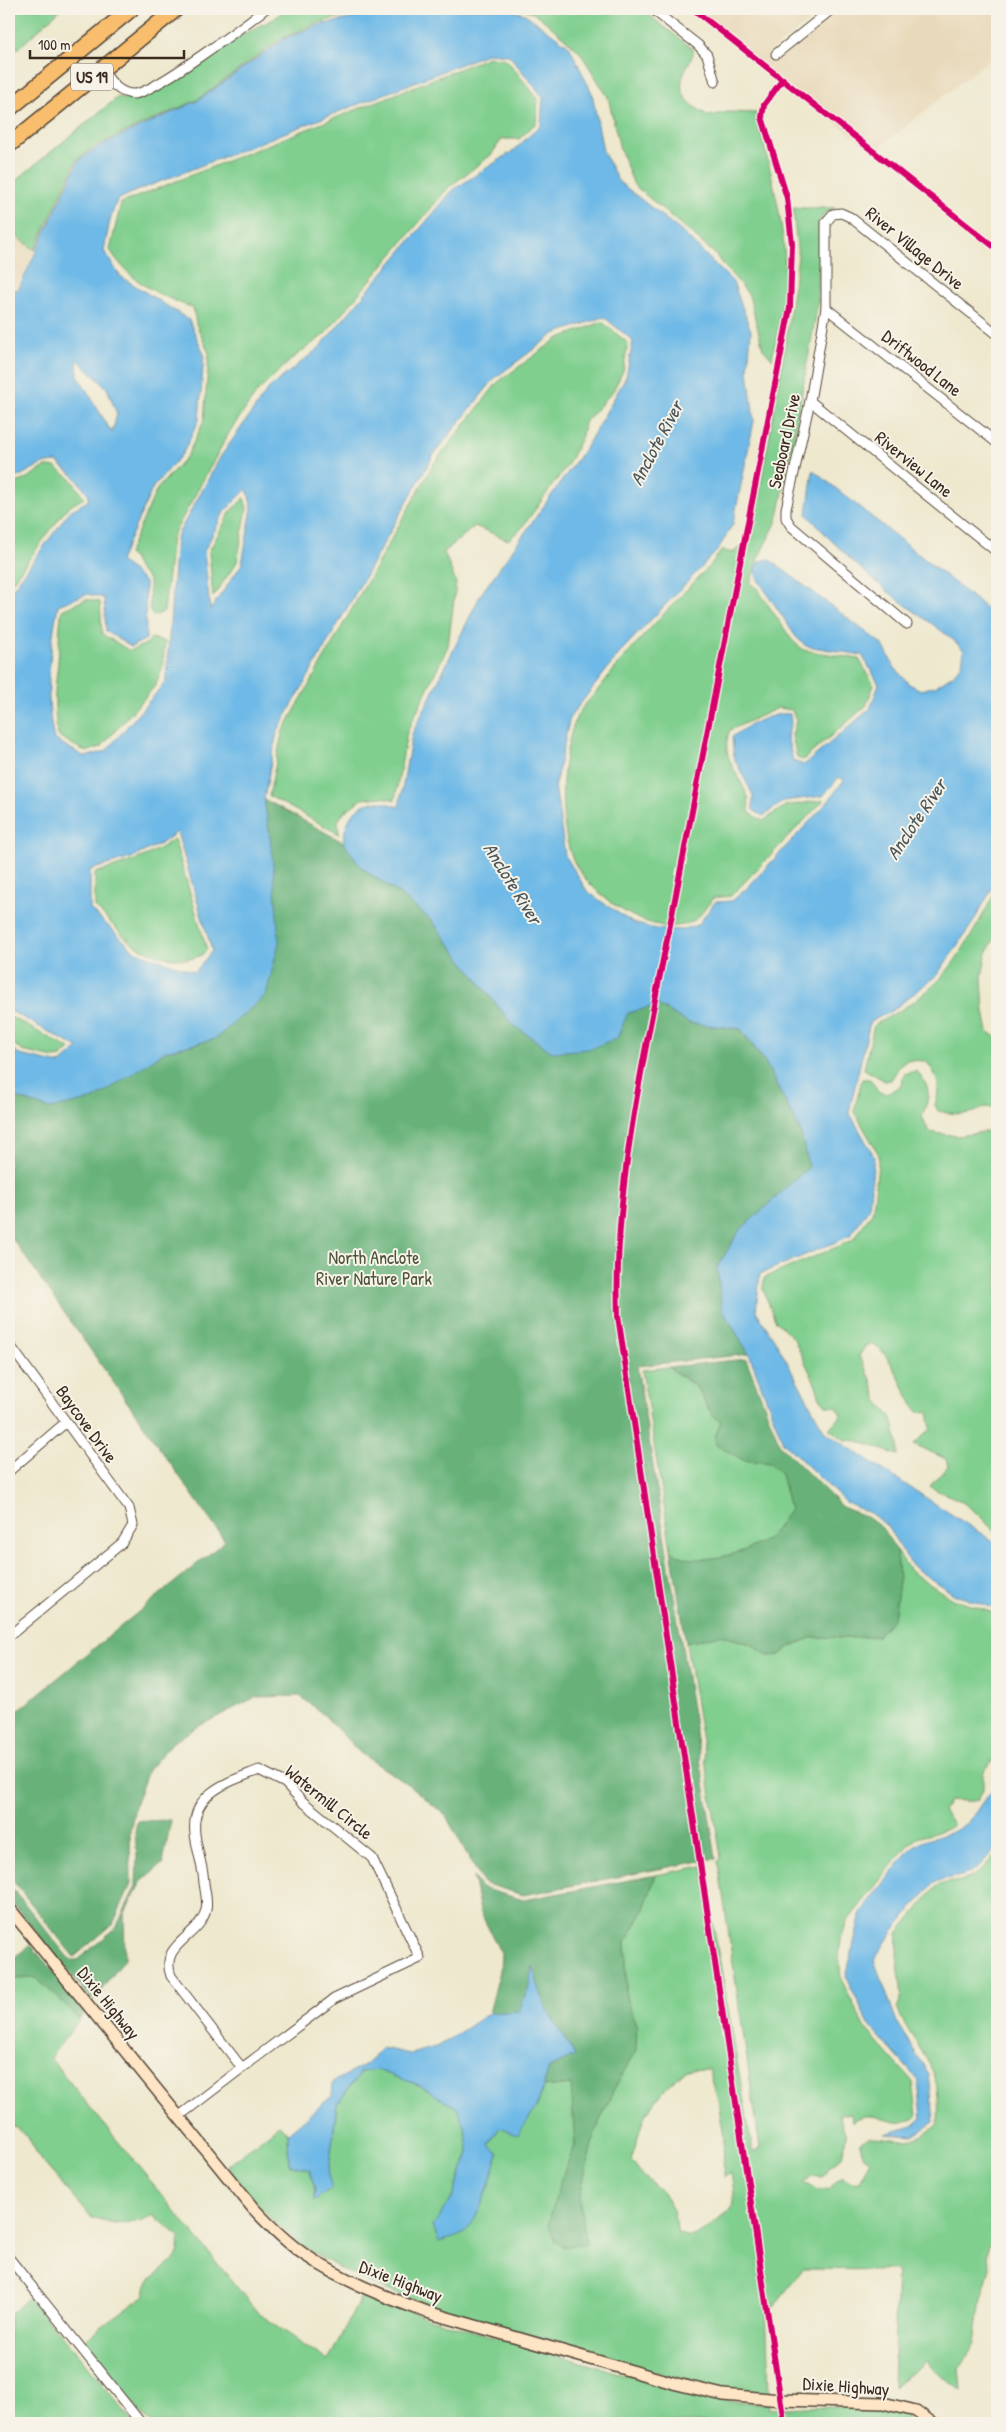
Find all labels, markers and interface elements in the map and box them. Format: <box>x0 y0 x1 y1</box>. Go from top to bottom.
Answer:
scale bar <box>30 28 184 60</box>
text: 100 m <box>38 34 71 55</box>
road number: US 19 <box>71 64 113 90</box>
street label: River Village Drive <box>861 201 969 295</box>
street label: Driftwood Lane <box>877 324 967 402</box>
street label: Seaboard Drive <box>762 391 806 491</box>
water label: Anclote River <box>623 394 690 490</box>
street label: Riverview Lane <box>870 425 958 503</box>
water label: Anclote River <box>880 771 954 864</box>
water label: Anclote River <box>478 837 550 931</box>
park label: North Anclote River Nature Park <box>316 1245 433 1291</box>
street label: Baycove Drive <box>50 1380 124 1468</box>
street label: Watermill Circle <box>280 1759 378 1845</box>
street label: Dixie Highway <box>72 1961 146 2045</box>
street label: Dixie Highway <box>356 2254 446 2308</box>
street label: Dixie Highway <box>802 2370 891 2402</box>

